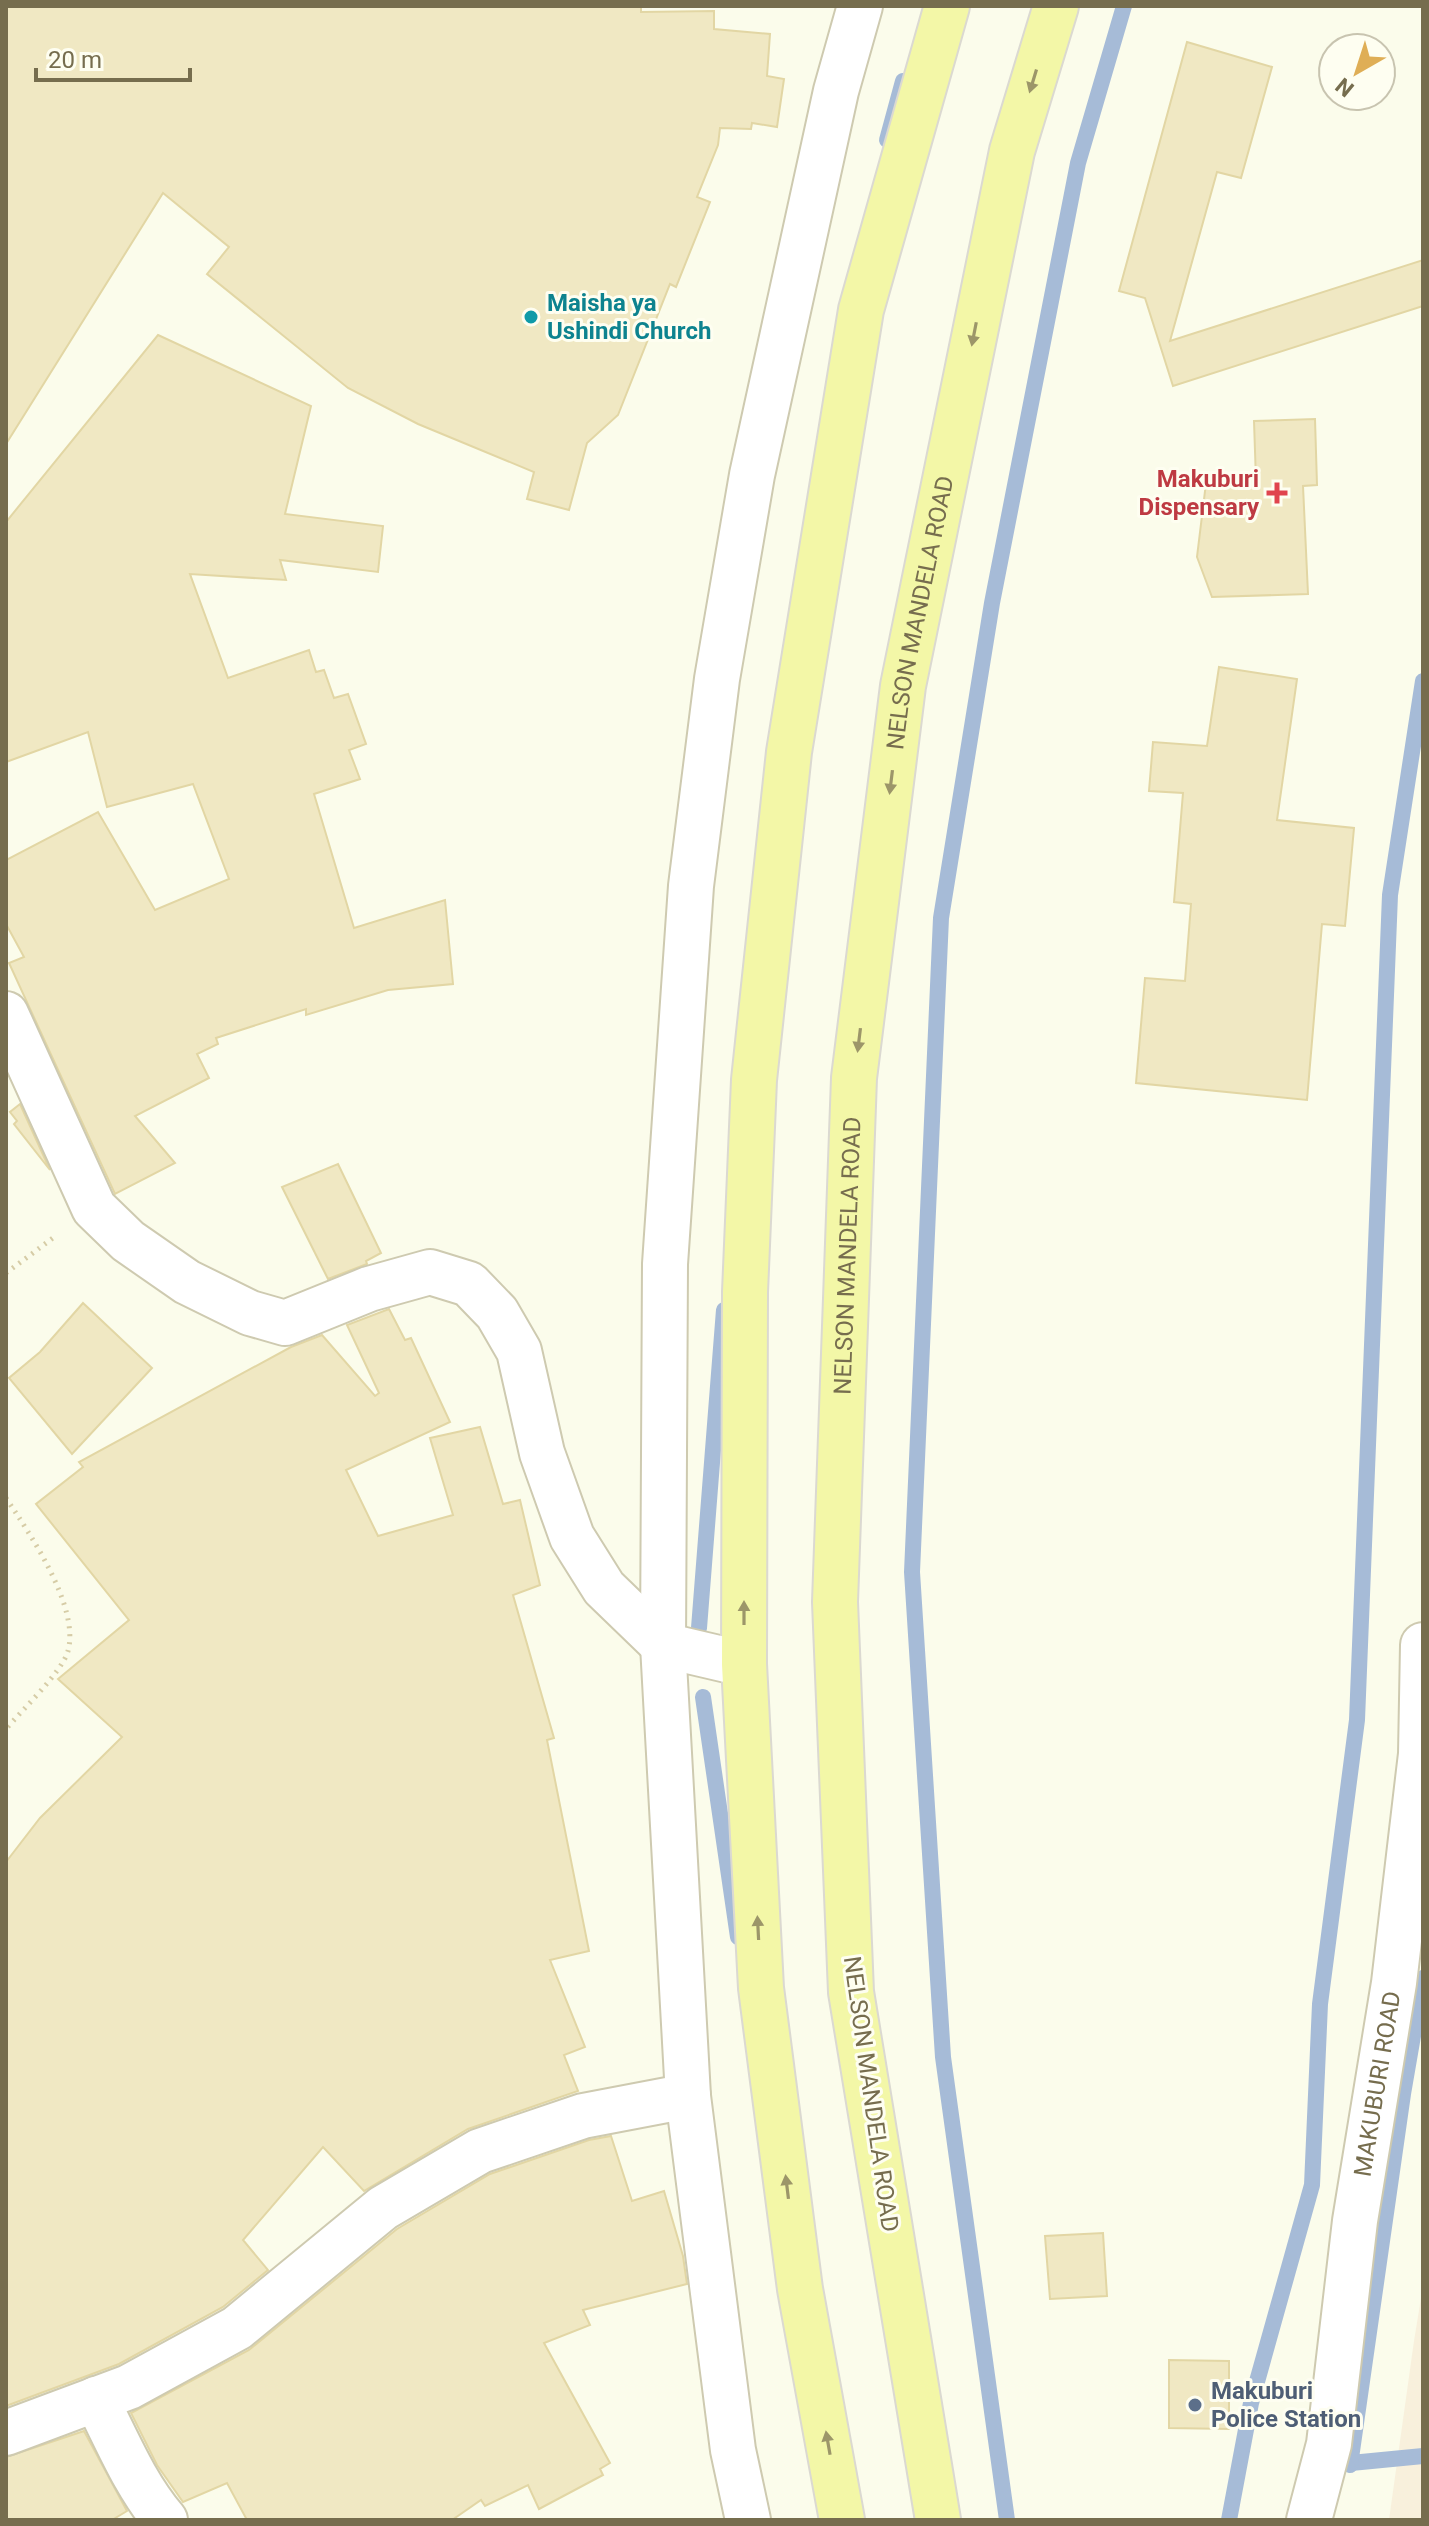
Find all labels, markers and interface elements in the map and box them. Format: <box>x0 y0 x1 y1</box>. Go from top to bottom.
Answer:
scale bar <box>36 32 190 82</box>
north arrow <box>1317 32 1397 112</box>
text: 20 m <box>48 46 102 74</box>
one-way arrow <box>1026 69 1039 93</box>
text: N <box>1331 73 1359 102</box>
place label: Maisha ya Ushindi Church <box>547 289 711 345</box>
marker: Maisha ya Ushindi Church <box>522 308 540 326</box>
one-way arrow <box>968 321 980 346</box>
place label: Makuburi Dispensary <box>1139 465 1260 521</box>
street label: NELSON MANDELA ROAD <box>881 473 959 751</box>
marker: Makuburi Dispensary <box>1266 482 1288 504</box>
one-way arrow <box>884 770 897 795</box>
one-way arrow <box>852 1028 865 1053</box>
street label: NELSON MANDELA ROAD <box>829 1116 867 1395</box>
one-way arrow <box>738 1600 750 1625</box>
one-way arrow <box>751 1915 764 1940</box>
street label: NELSON MANDELA ROAD <box>838 1954 904 2234</box>
street label: MAKUBURI ROAD <box>1348 1989 1406 2179</box>
one-way arrow <box>780 2174 793 2199</box>
place label: Makuburi Police Station <box>1211 2377 1361 2433</box>
marker: Makuburi Police Station <box>1186 2396 1204 2414</box>
one-way arrow <box>821 2430 833 2455</box>

